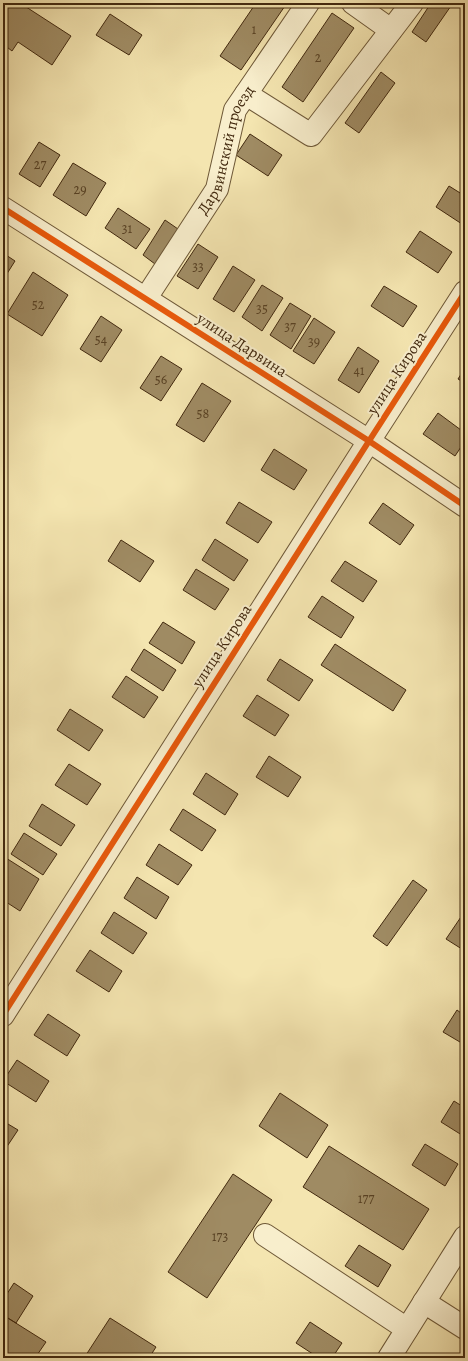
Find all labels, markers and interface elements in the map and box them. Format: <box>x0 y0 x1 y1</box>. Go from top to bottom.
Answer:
house number: 1 <box>252 20 257 39</box>
house number: 2 <box>315 48 322 67</box>
street label: Дарвинский проезд <box>192 81 260 219</box>
house number: 27 <box>34 155 46 174</box>
house number: 29 <box>73 180 87 199</box>
house number: 31 <box>122 219 133 238</box>
house number: 33 <box>192 257 204 276</box>
house number: 52 <box>32 295 45 314</box>
house number: 35 <box>256 299 268 318</box>
street label: улица Дарвина <box>192 307 292 383</box>
house number: 37 <box>284 317 296 336</box>
street label: улица Кирова <box>361 327 432 420</box>
house number: 54 <box>95 330 107 349</box>
house number: 39 <box>308 332 320 351</box>
house number: 41 <box>353 361 365 380</box>
house number: 56 <box>155 370 167 389</box>
house number: 58 <box>197 404 210 423</box>
street label: улица Кирова <box>186 600 257 693</box>
house number: 177 <box>358 1189 374 1208</box>
house number: 173 <box>212 1227 228 1246</box>

